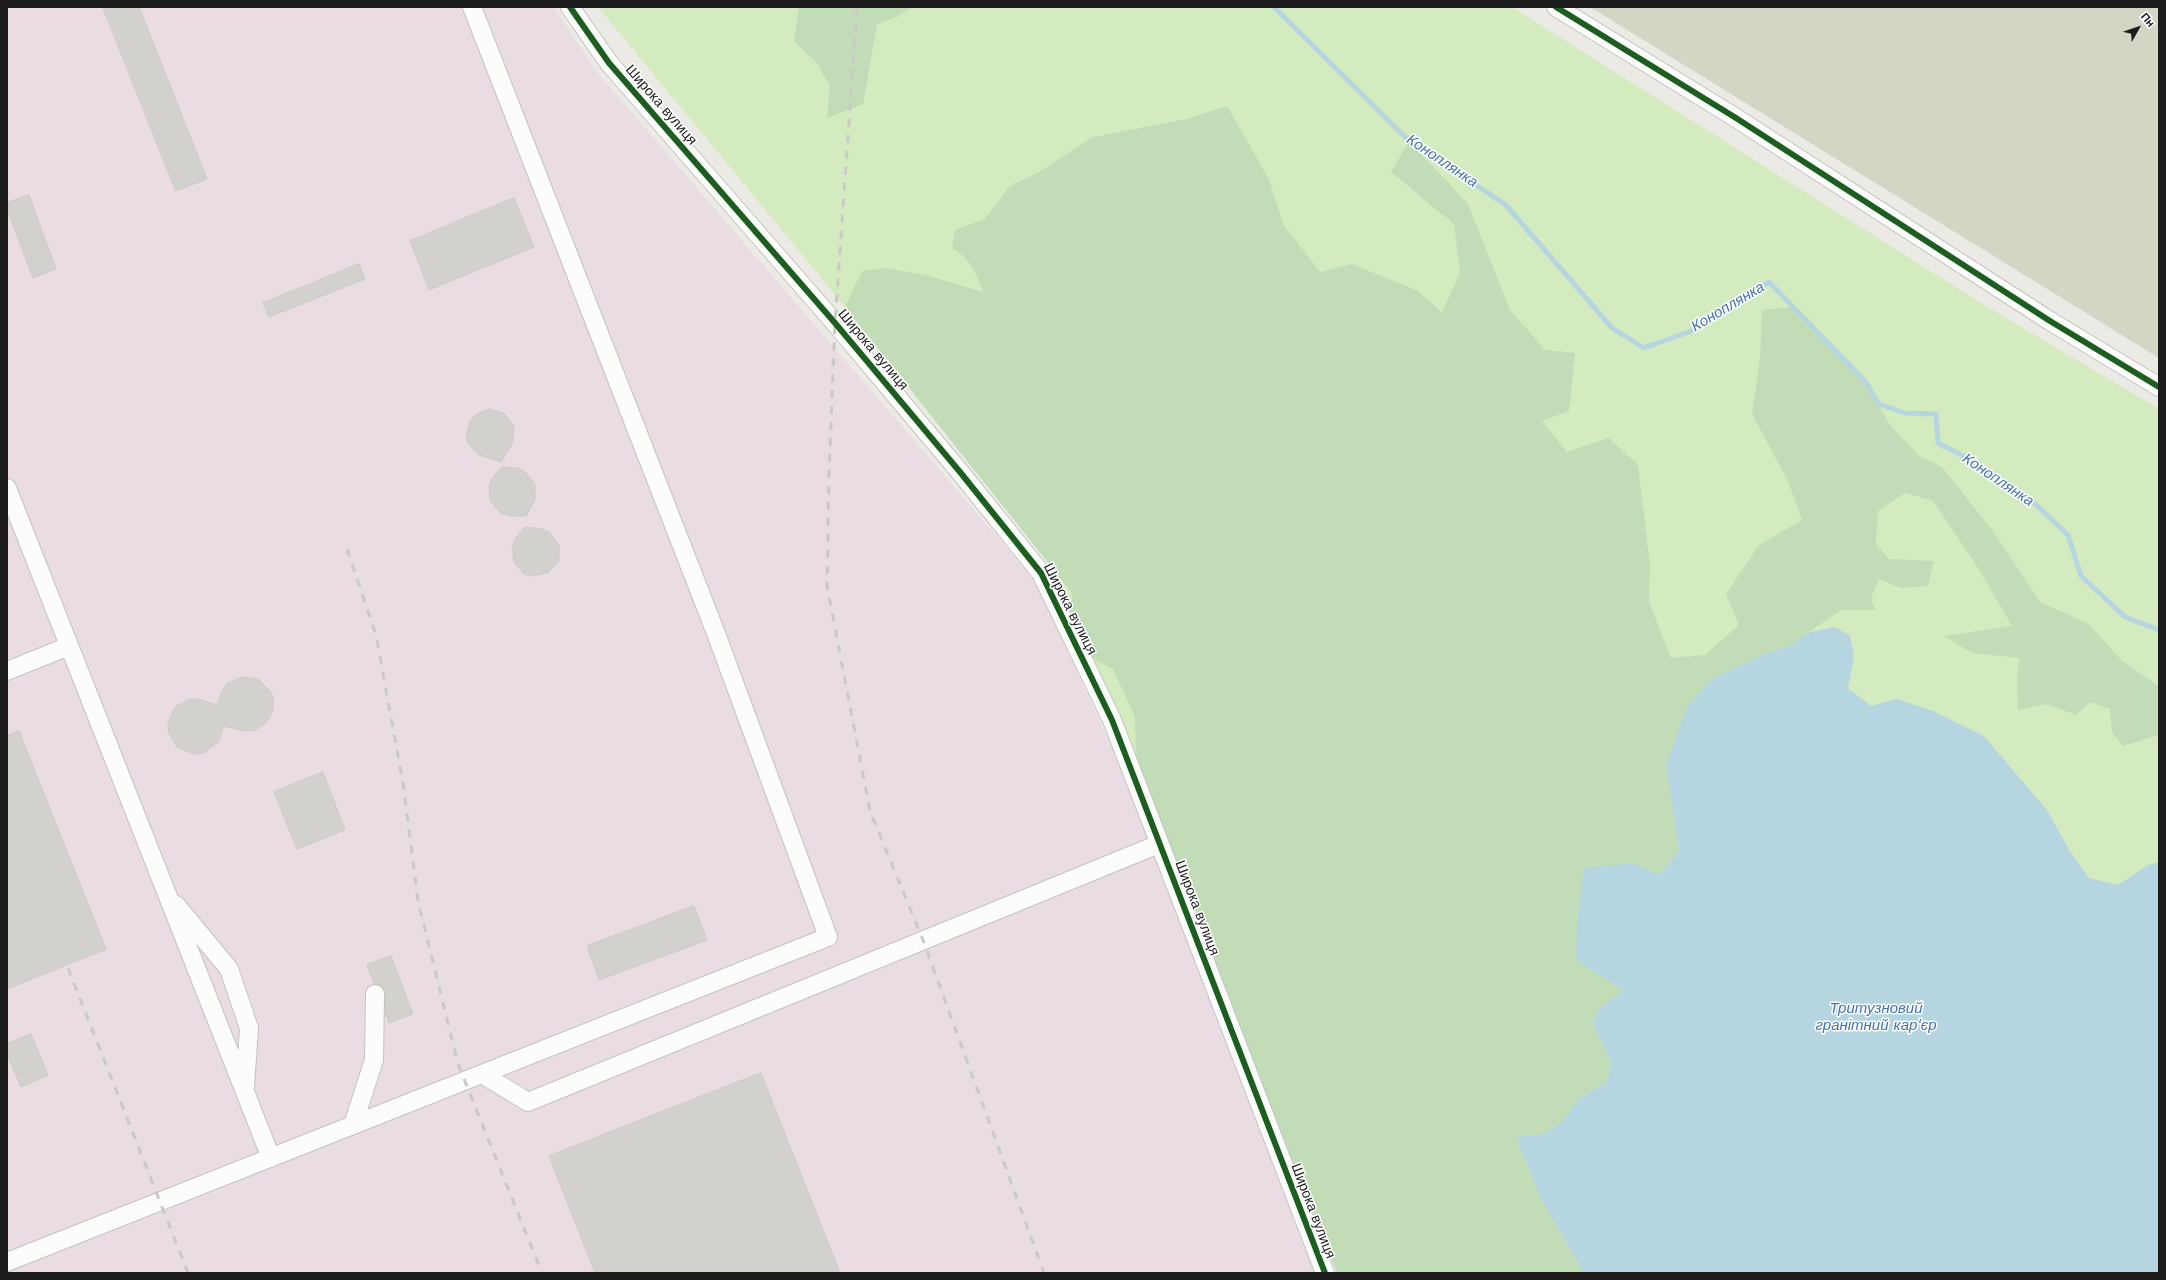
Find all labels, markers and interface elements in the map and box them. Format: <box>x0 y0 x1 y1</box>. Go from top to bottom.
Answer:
north arrow <box>2118 8 2158 48</box>
text: Пн <box>2138 10 2157 30</box>
street label: Широка вулиця <box>622 62 700 148</box>
water label: Коноплянка <box>1403 131 1481 191</box>
water label: Коноплянка <box>1688 278 1768 336</box>
street label: Широка вулиця <box>834 306 912 394</box>
water label: Коноплянка <box>1959 450 2037 510</box>
street label: Широка вулиця <box>1040 560 1100 658</box>
street label: Широка вулиця <box>1171 858 1223 958</box>
water label: Тритузновий гранітний кар'єр <box>1815 1000 1937 1035</box>
street label: Широка вулиця <box>1287 1161 1339 1261</box>

